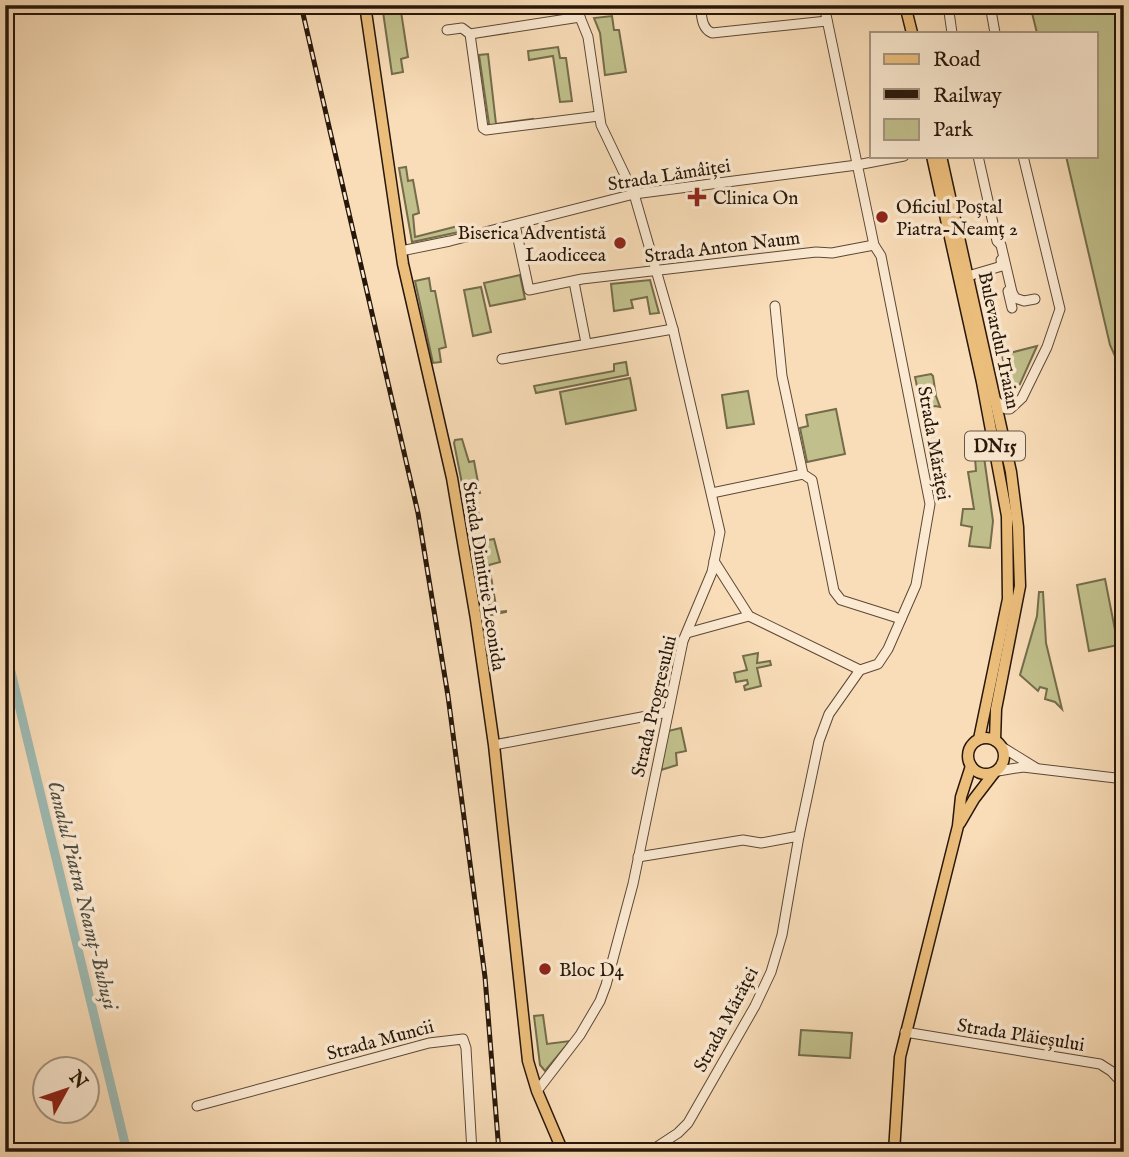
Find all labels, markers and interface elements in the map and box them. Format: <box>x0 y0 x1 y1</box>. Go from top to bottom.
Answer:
legend <box>870 32 1098 158</box>
text: Road <box>933 47 981 74</box>
text: Railway <box>933 83 1003 110</box>
text: Park <box>933 117 974 144</box>
street label: Strada Lămâiței <box>606 154 732 198</box>
marker: Clinica On <box>687 187 707 207</box>
place label: Clinica On <box>713 187 798 211</box>
place label: Oficiul Poștal Piatra-Neamț 2 <box>896 196 1018 242</box>
marker: Oficiul Poștal Piatra-Neamț 2 <box>874 209 890 225</box>
place label: Biserica Adventistă Laodiceea <box>457 222 607 268</box>
street label: Strada Anton Naum <box>643 227 802 269</box>
marker: Biserica Adventistă Laodiceea <box>612 235 628 251</box>
street label: Bulevardul Traian <box>972 269 1024 411</box>
street label: Strada Mărăței <box>911 384 955 502</box>
road number: DN15 <box>965 432 1025 461</box>
street label: Strada Dimitrie Leonida <box>456 480 510 673</box>
street label: Strada Progresului <box>627 633 683 780</box>
water label: Canalul Piatra Neamț-Buhuși <box>40 778 124 1014</box>
place label: Bloc D4 <box>559 959 624 983</box>
marker: Bloc D4 <box>537 961 553 977</box>
street label: Strada Mărăței <box>689 963 764 1077</box>
street label: Strada Plăieșului <box>955 1014 1086 1058</box>
street label: Strada Muncii <box>324 1015 437 1067</box>
north arrow <box>32 1056 102 1126</box>
text: N <box>62 1066 92 1095</box>

